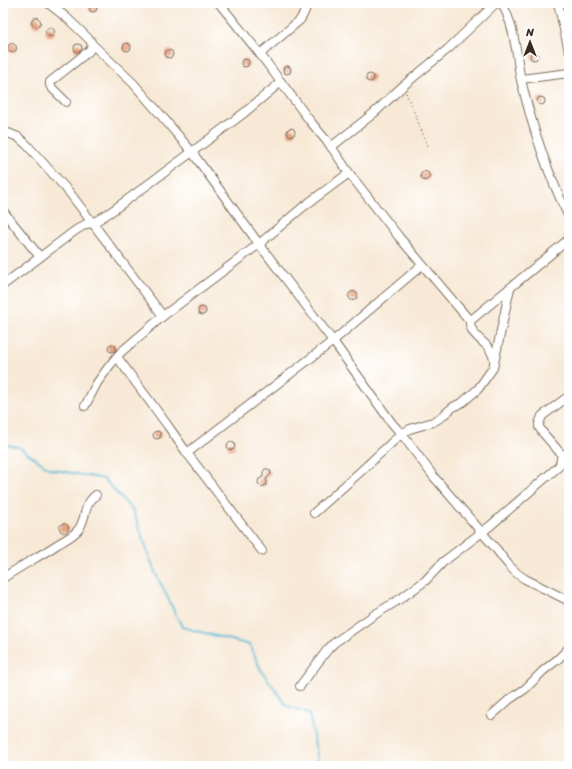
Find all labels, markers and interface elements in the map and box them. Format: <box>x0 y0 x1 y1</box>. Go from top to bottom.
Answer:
north arrow <box>510 22 550 62</box>
text: N <box>525 23 534 42</box>

